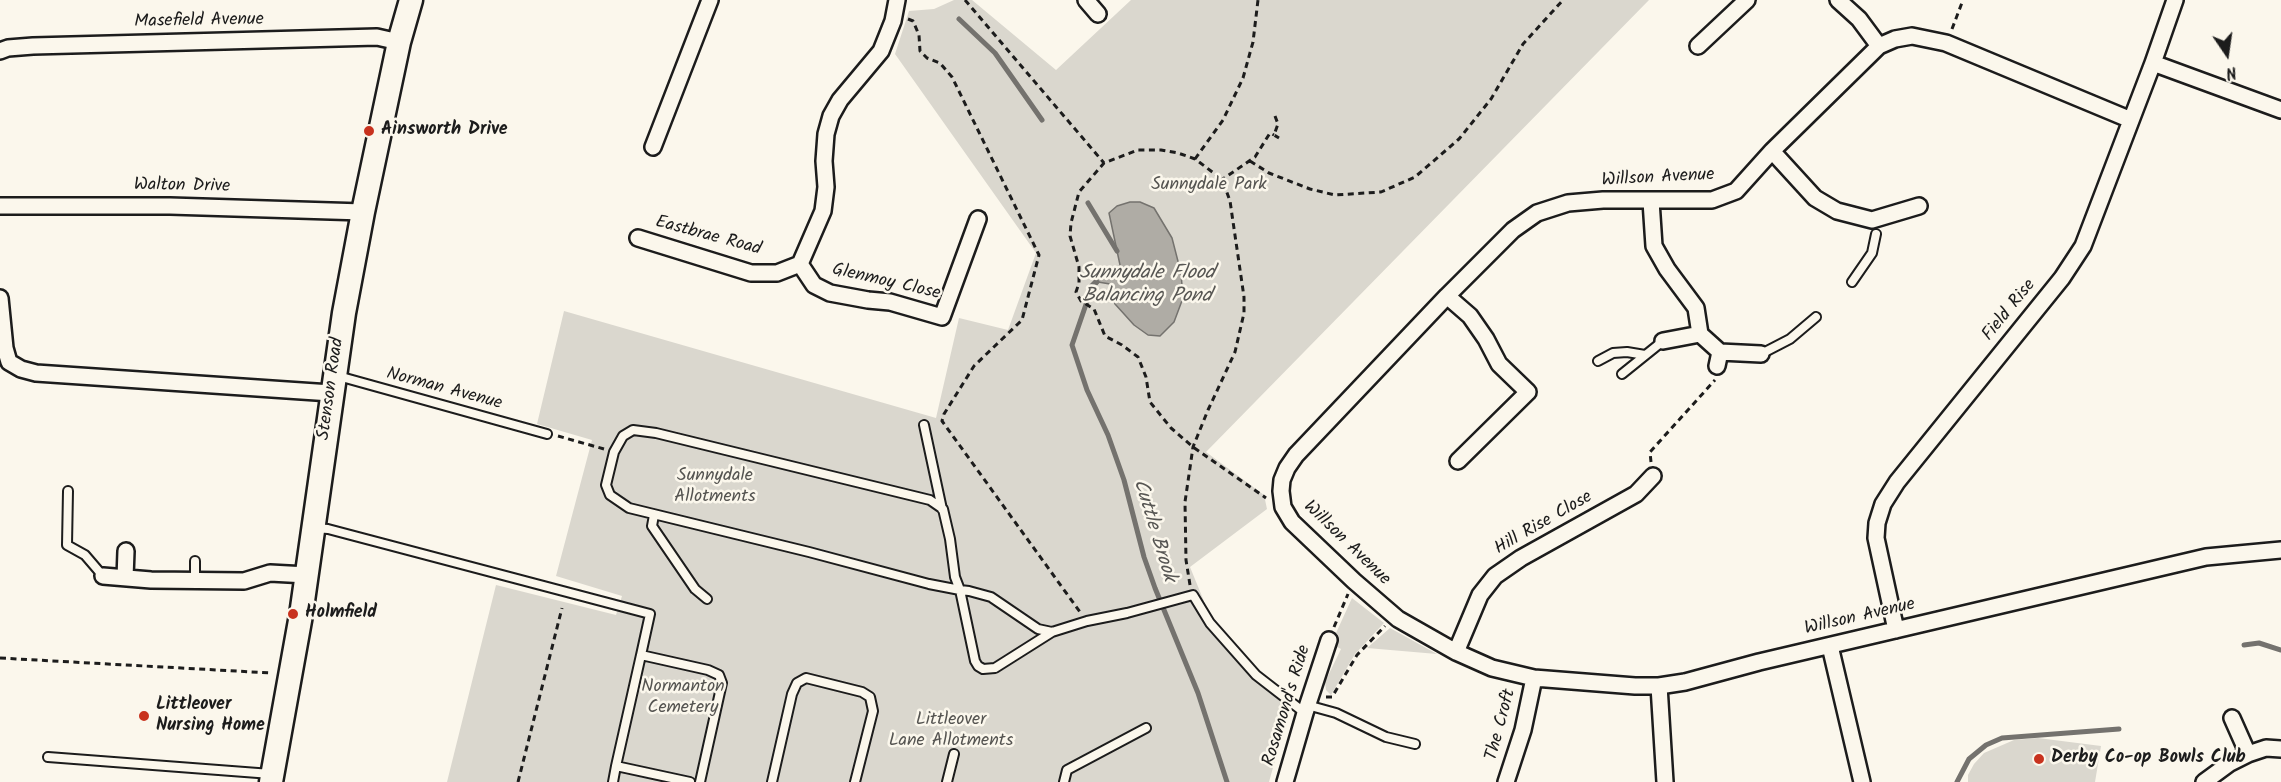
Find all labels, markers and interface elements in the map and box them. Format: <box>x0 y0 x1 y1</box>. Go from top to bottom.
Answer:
street label: Masefield Avenue <box>134 10 264 34</box>
north arrow <box>2197 24 2257 84</box>
text: N <box>2223 59 2239 85</box>
place label: Ainsworth Drive <box>381 120 508 142</box>
marker: Ainsworth Drive <box>362 124 376 138</box>
street label: Willson Avenue <box>1601 165 1715 193</box>
street label: Walton Drive <box>134 175 230 199</box>
park label: Sunnydale Park <box>1151 175 1267 197</box>
street label: Eastbrae Road <box>653 212 763 262</box>
street label: Glenmoy Close <box>830 260 942 306</box>
water label: Sunnydale Flood Balancing Pond <box>1079 263 1215 310</box>
street label: Field Rise <box>1979 276 2041 346</box>
street label: Stenson Road <box>314 337 350 441</box>
street label: Norman Avenue <box>384 364 504 416</box>
park label: Sunnydale Allotments <box>674 466 756 508</box>
water label: Cuttle Brook <box>1126 477 1180 585</box>
street label: Hill Rise Close <box>1491 487 1597 561</box>
street label: Willson Avenue <box>1298 497 1394 591</box>
street label: Willson Avenue <box>1803 595 1917 641</box>
place label: Holmfield <box>305 603 377 625</box>
marker: Holmfield <box>286 607 300 621</box>
street label: Rosamond's Ride <box>1259 643 1317 769</box>
park label: Normanton Cemetery <box>641 677 725 720</box>
street label: The Croft <box>1482 687 1522 763</box>
place label: Littleover Nursing Home <box>156 695 265 738</box>
marker: Littleover Nursing Home <box>137 709 151 723</box>
park label: Littleover Lane Allotments <box>889 710 1013 752</box>
place label: Derby Co-op Bowls Club <box>2051 748 2246 770</box>
marker: Derby Co-op Bowls Club <box>2032 752 2046 766</box>

